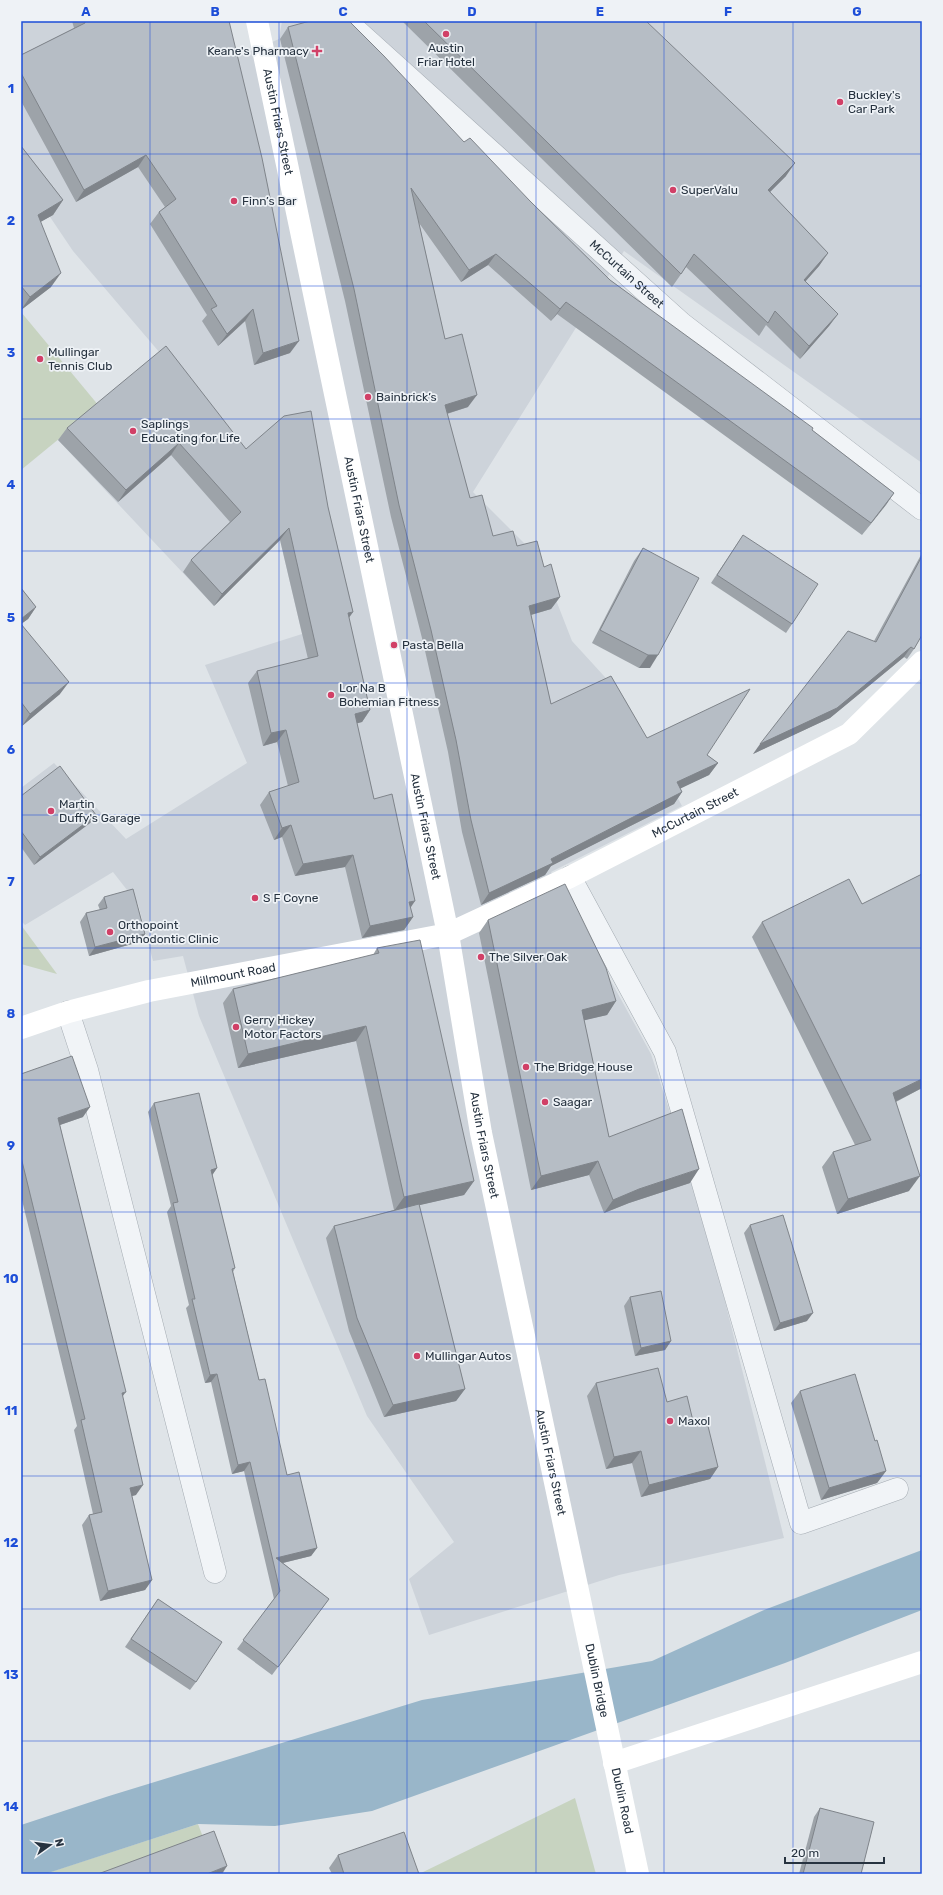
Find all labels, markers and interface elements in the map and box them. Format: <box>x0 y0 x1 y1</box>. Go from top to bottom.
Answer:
text: A <box>81 4 91 19</box>
text: B <box>210 4 220 19</box>
text: C <box>338 4 348 19</box>
text: D <box>467 4 477 19</box>
text: E <box>596 4 604 19</box>
text: F <box>724 4 732 19</box>
text: G <box>852 4 862 19</box>
marker: Austin Friar Hotel <box>441 29 451 39</box>
place label: Austin Friar Hotel <box>417 41 475 69</box>
place label: Keane's Pharmacy <box>207 44 309 58</box>
marker: Keane's Pharmacy <box>312 46 322 56</box>
street label: Austin Friars Street <box>260 67 296 177</box>
text: 1 <box>8 81 14 96</box>
place label: Buckley's Car Park <box>848 88 901 116</box>
marker: Buckley's Car Park <box>835 97 845 107</box>
place label: SuperValu <box>681 183 738 197</box>
marker: SuperValu <box>668 185 678 195</box>
place label: Finn’s Bar <box>242 194 297 208</box>
marker: Finn’s Bar <box>229 196 239 206</box>
text: 2 <box>7 213 15 228</box>
street label: McCurtain Street <box>587 237 667 311</box>
text: 3 <box>7 345 16 360</box>
place label: Mullingar Tennis Club <box>48 345 112 373</box>
marker: Mullingar Tennis Club <box>35 354 45 364</box>
place label: Bainbrick’s <box>376 390 437 404</box>
marker: Bainbrick’s <box>363 392 373 402</box>
place label: Saplings Educating for Life <box>141 417 240 445</box>
marker: Saplings Educating for Life <box>128 426 138 436</box>
street label: Austin Friars Street <box>341 455 377 564</box>
text: 4 <box>7 477 16 492</box>
text: 5 <box>7 610 15 625</box>
place label: Pasta Bella <box>402 638 464 652</box>
marker: Pasta Bella <box>389 640 399 650</box>
place label: Lor Na B Bohemian Fitness <box>339 681 439 709</box>
marker: Lor Na B Bohemian Fitness <box>326 690 336 700</box>
text: 6 <box>7 742 16 757</box>
street label: Austin Friars Street <box>408 772 444 881</box>
street label: McCurtain Street <box>650 785 741 841</box>
place label: Martin Duffy's Garage <box>59 797 141 825</box>
marker: Martin Duffy's Garage <box>46 806 56 816</box>
text: 7 <box>7 874 15 889</box>
place label: S F Coyne <box>263 891 319 905</box>
marker: S F Coyne <box>250 893 260 903</box>
place label: Orthopoint Orthodontic Clinic <box>118 918 219 946</box>
marker: Orthopoint Orthodontic Clinic <box>105 927 115 937</box>
place label: The Silver Oak <box>489 950 568 964</box>
marker: The Silver Oak <box>476 952 486 962</box>
street label: Millmount Road <box>189 960 277 990</box>
text: 8 <box>7 1006 16 1021</box>
place label: Gerry Hickey Motor Factors <box>244 1013 321 1041</box>
marker: Gerry Hickey Motor Factors <box>231 1022 241 1032</box>
place label: The Bridge House <box>534 1060 633 1074</box>
marker: The Bridge House <box>521 1062 531 1072</box>
street label: Austin Friars Street <box>467 1091 502 1200</box>
place label: Saagar <box>553 1095 593 1109</box>
marker: Saagar <box>540 1097 550 1107</box>
text: 9 <box>7 1138 15 1153</box>
text: 10 <box>3 1271 19 1286</box>
place label: Mullingar Autos <box>425 1349 511 1363</box>
marker: Mullingar Autos <box>412 1351 422 1361</box>
text: 11 <box>5 1403 17 1418</box>
street label: Austin Friars Street <box>533 1408 569 1517</box>
place label: Maxol <box>678 1414 710 1428</box>
marker: Maxol <box>665 1416 675 1426</box>
text: 12 <box>4 1535 18 1550</box>
street label: Dublin Bridge <box>582 1642 612 1719</box>
text: 13 <box>3 1667 19 1682</box>
street label: Dublin Road <box>609 1766 636 1835</box>
text: 14 <box>3 1799 19 1814</box>
north arrow <box>30 1825 70 1865</box>
text: N <box>52 1837 67 1848</box>
scale bar <box>785 1839 884 1865</box>
text: 20 m <box>791 1846 819 1860</box>

